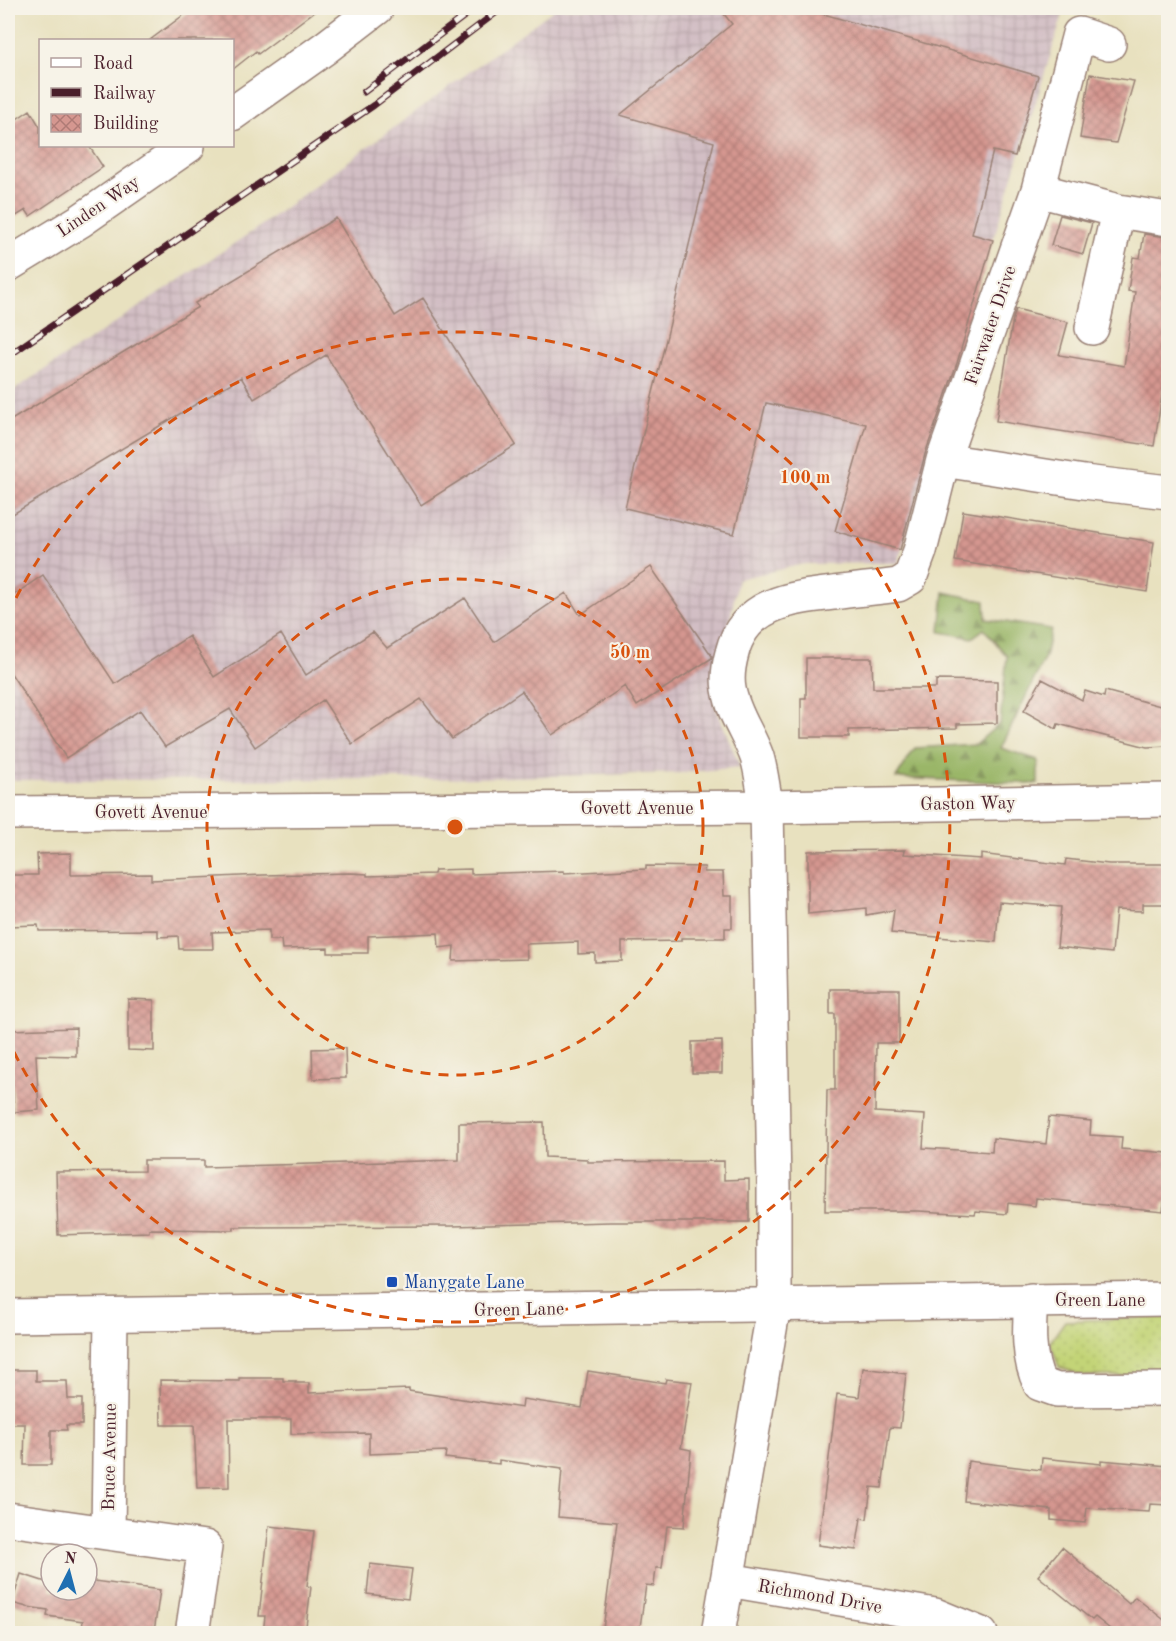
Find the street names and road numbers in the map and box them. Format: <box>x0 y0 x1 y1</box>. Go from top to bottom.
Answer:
street label: Linden Way <box>54 173 143 241</box>
street label: Fairwater Drive <box>962 263 1020 387</box>
street label: Gaston Way <box>920 794 1016 814</box>
street label: Govett Avenue <box>581 800 693 818</box>
street label: Govett Avenue <box>95 804 207 822</box>
street label: Green Lane <box>1055 1292 1145 1310</box>
street label: Green Lane <box>474 1300 564 1320</box>
street label: Bruce Avenue <box>100 1403 120 1511</box>
street label: Richmond Drive <box>756 1577 883 1617</box>

